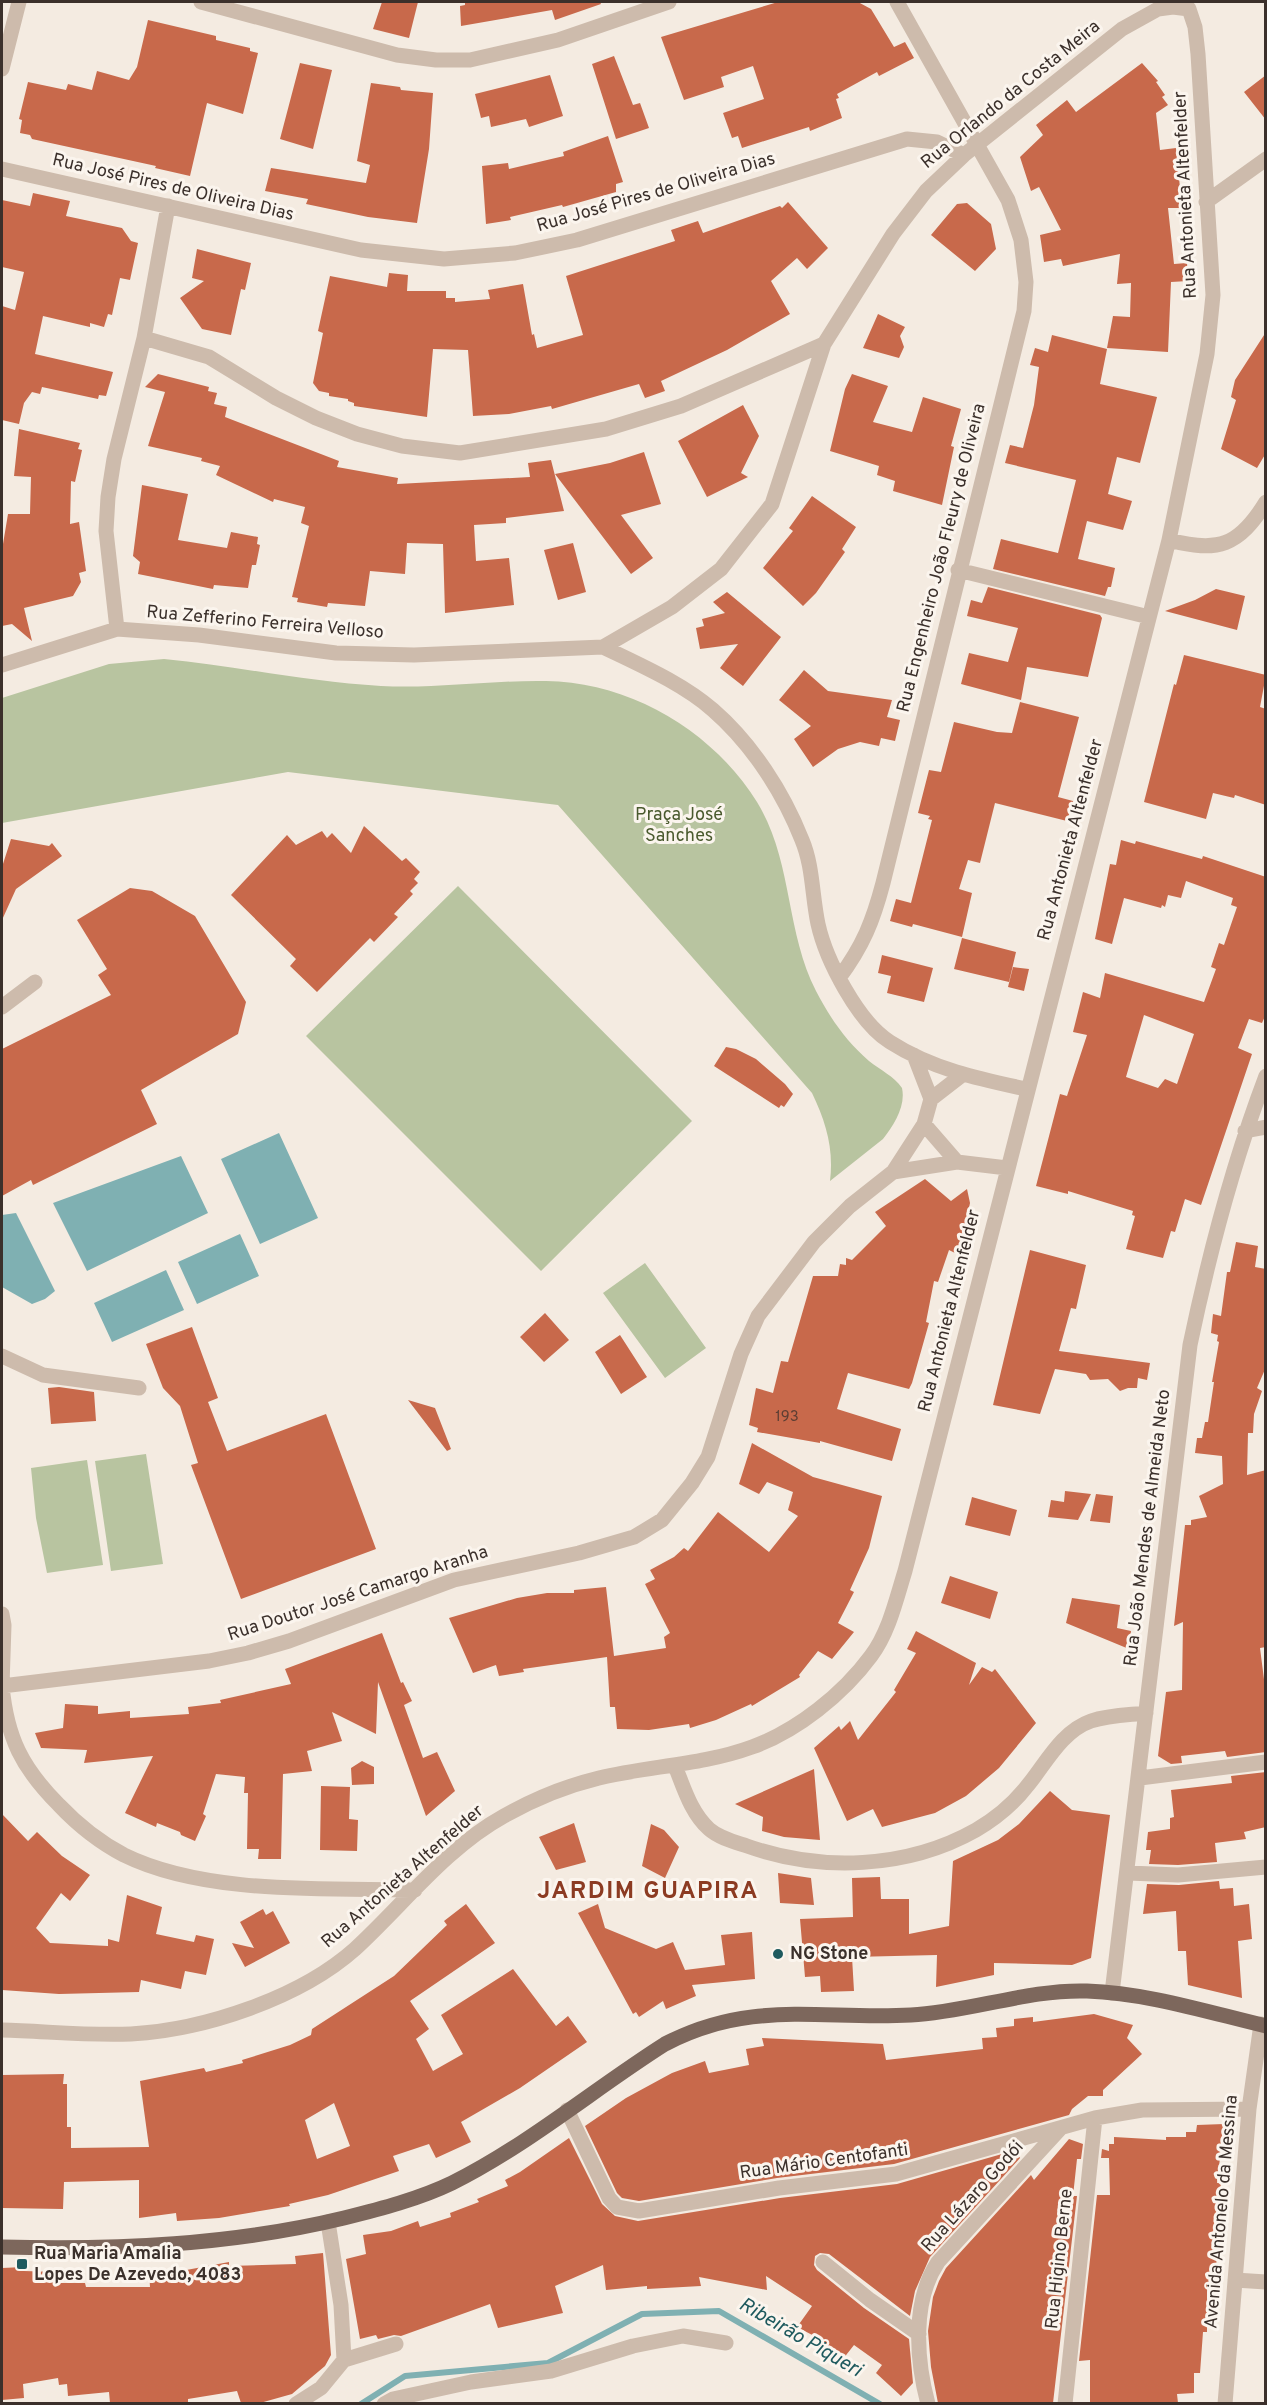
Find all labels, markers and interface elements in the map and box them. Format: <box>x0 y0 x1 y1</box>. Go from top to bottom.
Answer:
street label: Rua Orlando da Costa Meira <box>917 16 1105 174</box>
street label: Rua Antonieta Altenfelder <box>1169 91 1203 299</box>
street label: Rua José Pires de Oliveira Dias <box>534 148 778 238</box>
street label: Rua José Pires de Oliveira Dias <box>50 149 296 227</box>
street label: Rua Engenheiro João Fleury de Oliveira <box>892 401 992 715</box>
street label: Rua Zefferino Ferreira Velloso <box>145 601 385 645</box>
street label: Rua Antonieta Altenfelder <box>1033 737 1109 943</box>
park label: Praça José Sanches <box>635 804 723 848</box>
street label: Rua Antonieta Altenfelder <box>914 1207 986 1415</box>
street label: Rua João Mendes de Almeida Neto <box>1120 1388 1176 1668</box>
house number: 193 <box>775 1408 799 1427</box>
street label: Rua Doutor José Camargo Aranha <box>225 1541 491 1647</box>
street label: Rua Antonieta Altenfelder <box>317 1800 489 1954</box>
district label: JARDIM GUAPIRA <box>537 1877 759 1907</box>
place label: NG Stone <box>790 1943 868 1966</box>
marker: NG Stone <box>771 1947 785 1961</box>
street label: Avenida Antonelo da Messina <box>1200 2094 1244 2330</box>
street label: Rua Lázaro Godói <box>917 2136 1029 2258</box>
street label: Rua Mário Centofanti <box>738 2139 910 2185</box>
street label: Rua Higino Berne <box>1041 2188 1079 2330</box>
place label: Rua Maria Amalia Lopes De Azevedo, 4083 <box>34 2243 241 2287</box>
marker: Rua Maria Amalia Lopes De Azevedo, 4083 <box>15 2257 29 2271</box>
water label: Ribeirão Piqueri <box>734 2292 867 2384</box>

